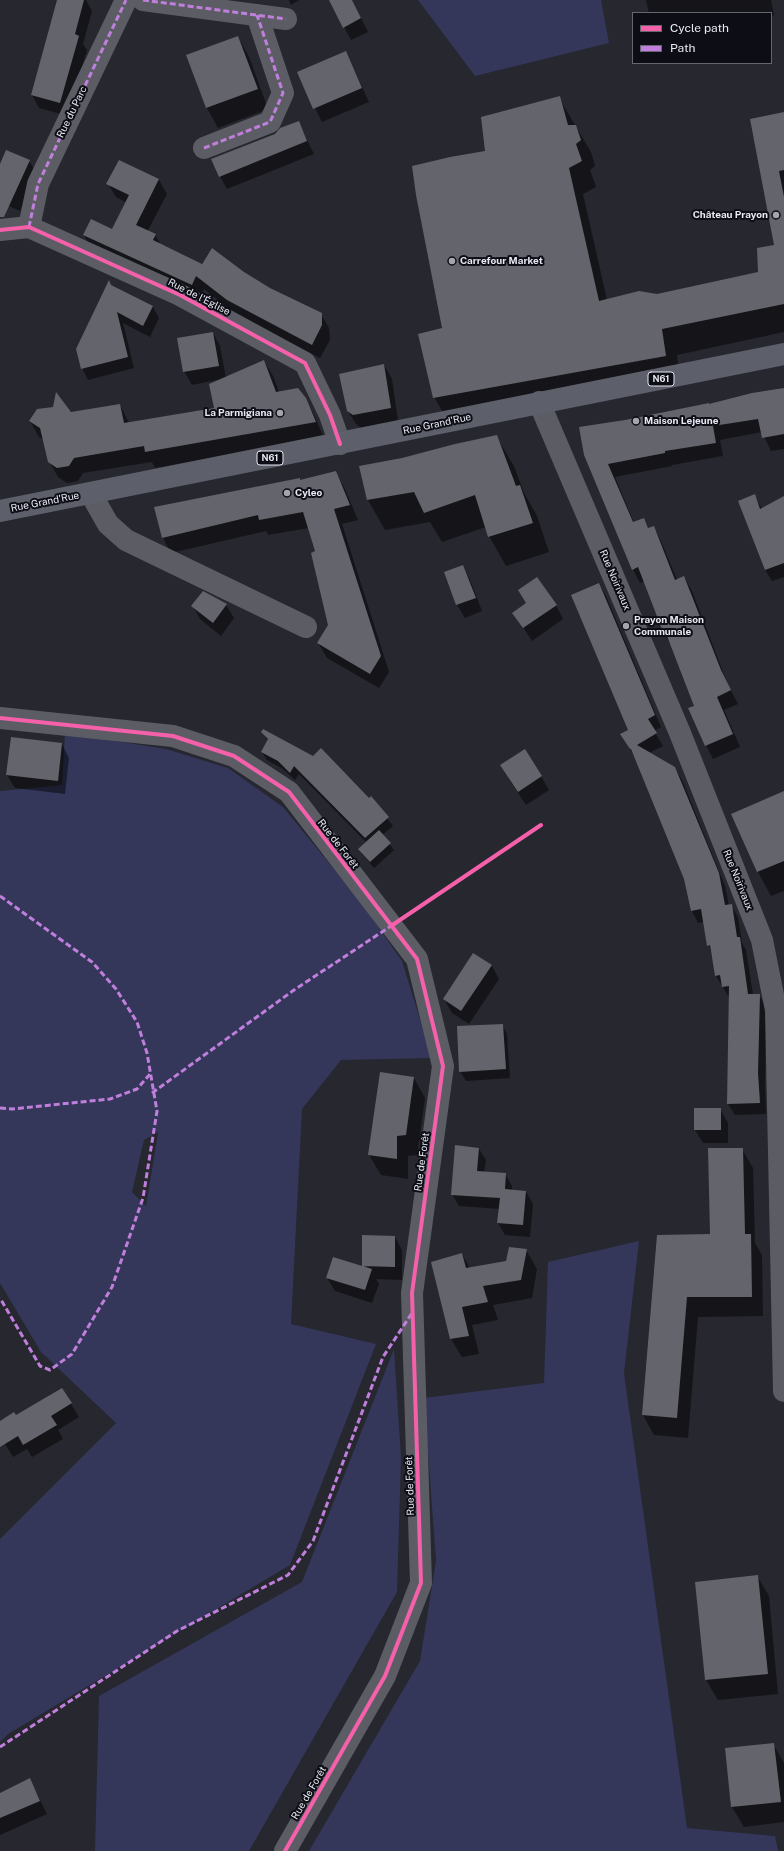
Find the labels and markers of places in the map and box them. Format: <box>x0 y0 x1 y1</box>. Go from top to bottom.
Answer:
place label: Château Prayon <box>693 209 768 221</box>
marker: Château Prayon <box>771 210 781 220</box>
place label: Carrefour Market <box>460 255 543 267</box>
marker: Carrefour Market <box>447 256 457 266</box>
place label: La Parmigiana <box>204 407 272 419</box>
marker: La Parmigiana <box>275 408 285 418</box>
place label: Maison Lejeune <box>644 415 718 427</box>
marker: Maison Lejeune <box>631 416 641 426</box>
place label: Cyleo <box>295 487 322 499</box>
marker: Cyleo <box>282 488 292 498</box>
place label: Prayon Maison Communale <box>634 614 704 638</box>
marker: Prayon Maison Communale <box>621 621 631 631</box>

